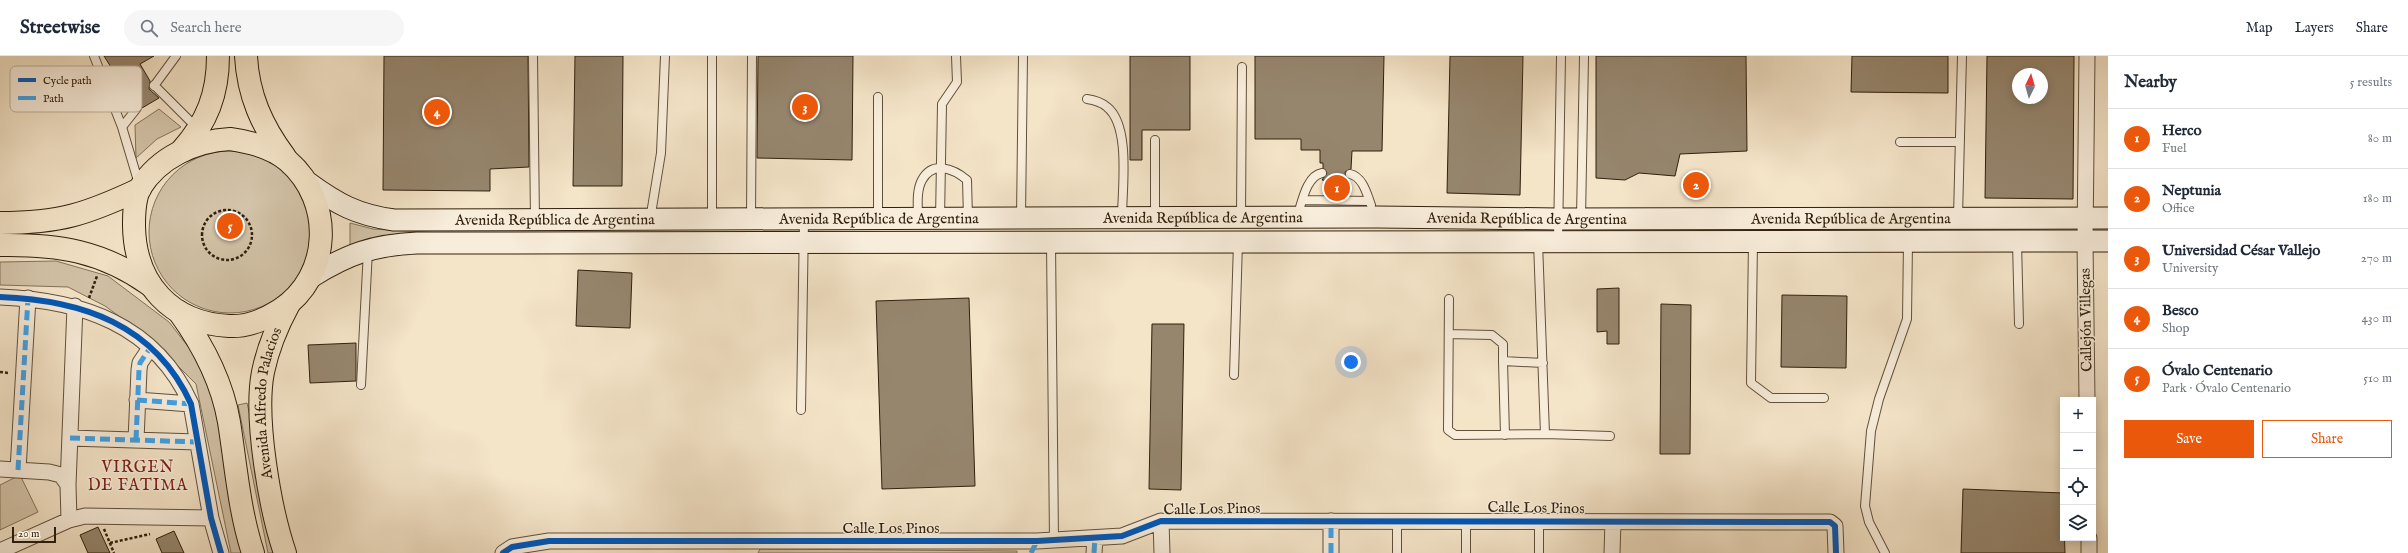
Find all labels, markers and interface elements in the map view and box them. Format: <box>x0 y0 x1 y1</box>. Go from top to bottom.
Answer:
search box <box>124 10 404 46</box>
text: Streetwise <box>20 16 100 40</box>
icon: search <box>138 17 160 39</box>
text: Search here <box>170 18 242 37</box>
text: Map <box>2246 19 2273 37</box>
text: Layers <box>2295 19 2334 37</box>
text: Share <box>2356 19 2388 37</box>
legend <box>10 66 142 112</box>
north arrow <box>2012 68 2048 104</box>
text: Nearby <box>2124 72 2177 93</box>
text: Cycle path <box>43 74 92 88</box>
text: 5 results <box>2350 74 2392 91</box>
text: Path <box>43 92 64 106</box>
pin: 3 <box>792 92 818 122</box>
pin: 4 <box>424 97 450 127</box>
text: Herco <box>2162 121 2202 140</box>
text: 1 <box>2135 130 2139 147</box>
text: 80 m <box>2368 130 2392 147</box>
text: Fuel <box>2162 140 2186 157</box>
pin: 2 <box>1683 170 1709 200</box>
pin: 1 <box>1324 173 1350 203</box>
text: Neptunia <box>2162 181 2221 200</box>
text: 2 <box>2134 190 2140 207</box>
text: 180 m <box>2363 190 2392 207</box>
text: Office <box>2162 200 2194 217</box>
street label: Avenida República de Argentina <box>1102 208 1303 227</box>
street label: Avenida República de Argentina <box>1426 208 1627 229</box>
street label: Avenida República de Argentina <box>778 209 979 228</box>
street label: Avenida República de Argentina <box>1750 209 1951 228</box>
street label: Avenida República de Argentina <box>454 210 655 229</box>
pin: 5 <box>217 211 243 241</box>
text: Universidad César Vallejo <box>2162 241 2320 260</box>
text: 3 <box>2135 250 2139 267</box>
text: 270 m <box>2361 250 2392 267</box>
text: University <box>2162 260 2218 277</box>
street label: Callejón Villegas <box>2076 268 2096 372</box>
text: Besco <box>2162 301 2199 320</box>
text: 4 <box>2134 310 2140 327</box>
text: 430 m <box>2362 310 2392 327</box>
text: Shop <box>2162 320 2190 337</box>
street label: Avenida Alfredo Palacios <box>251 324 286 482</box>
your location <box>1341 352 1361 372</box>
text: Óvalo Centenario <box>2162 361 2273 380</box>
text: 5 <box>2135 370 2139 387</box>
text: 510 m <box>2363 370 2392 387</box>
text: Park · Óvalo Centenario <box>2162 380 2291 397</box>
map controls <box>2060 397 2096 541</box>
button: + <box>2060 397 2096 433</box>
button: Save <box>2124 420 2254 458</box>
button: Share <box>2262 420 2392 458</box>
button: − <box>2060 433 2096 469</box>
district label: VIRGEN DE FATIMA <box>88 458 189 496</box>
button: locate <box>2060 469 2096 505</box>
street label: Calle Los Pinos <box>1487 498 1585 518</box>
street label: Calle Los Pinos <box>1163 499 1261 519</box>
button: layers <box>2060 505 2096 541</box>
street label: Calle Los Pinos <box>843 519 940 538</box>
scale bar <box>12 525 56 544</box>
text: 20 m <box>18 527 39 541</box>

